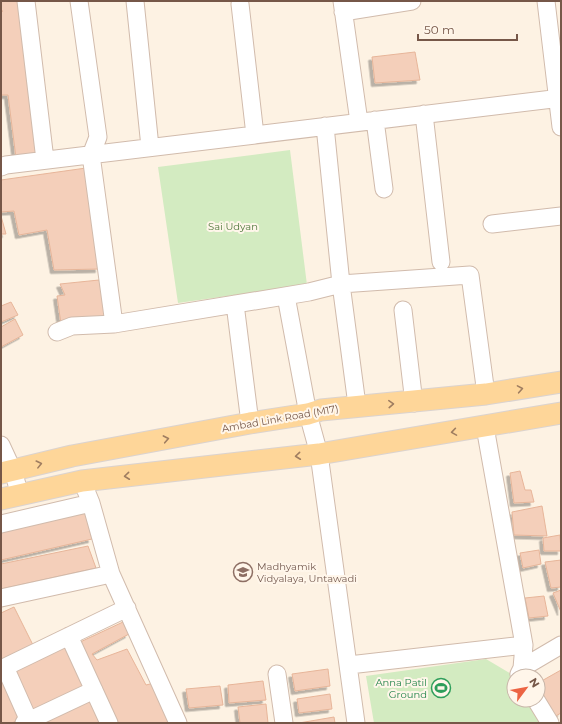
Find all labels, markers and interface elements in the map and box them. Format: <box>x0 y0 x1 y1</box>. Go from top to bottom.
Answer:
scale bar <box>418 16 517 42</box>
text: 50 m <box>424 22 455 37</box>
park label: Sai Udyan <box>208 220 258 233</box>
one-way arrow <box>517 385 523 393</box>
one-way arrow <box>388 399 394 408</box>
street label: Ambad Link Road (M17) <box>221 402 339 435</box>
one-way arrow <box>451 427 457 436</box>
one-way arrow <box>163 435 170 443</box>
one-way arrow <box>295 451 301 460</box>
one-way arrow <box>36 461 42 469</box>
one-way arrow <box>124 471 130 480</box>
place label: Madhyamik Vidyalaya, Untawadi <box>257 560 357 585</box>
school or university icon: Madhyamik Vidyalaya, Untawadi <box>232 561 254 583</box>
north arrow <box>506 668 546 708</box>
text: N <box>526 675 543 690</box>
place label: Anna Patil Ground <box>375 676 427 701</box>
sports icon: Anna Patil Ground <box>430 677 452 699</box>

